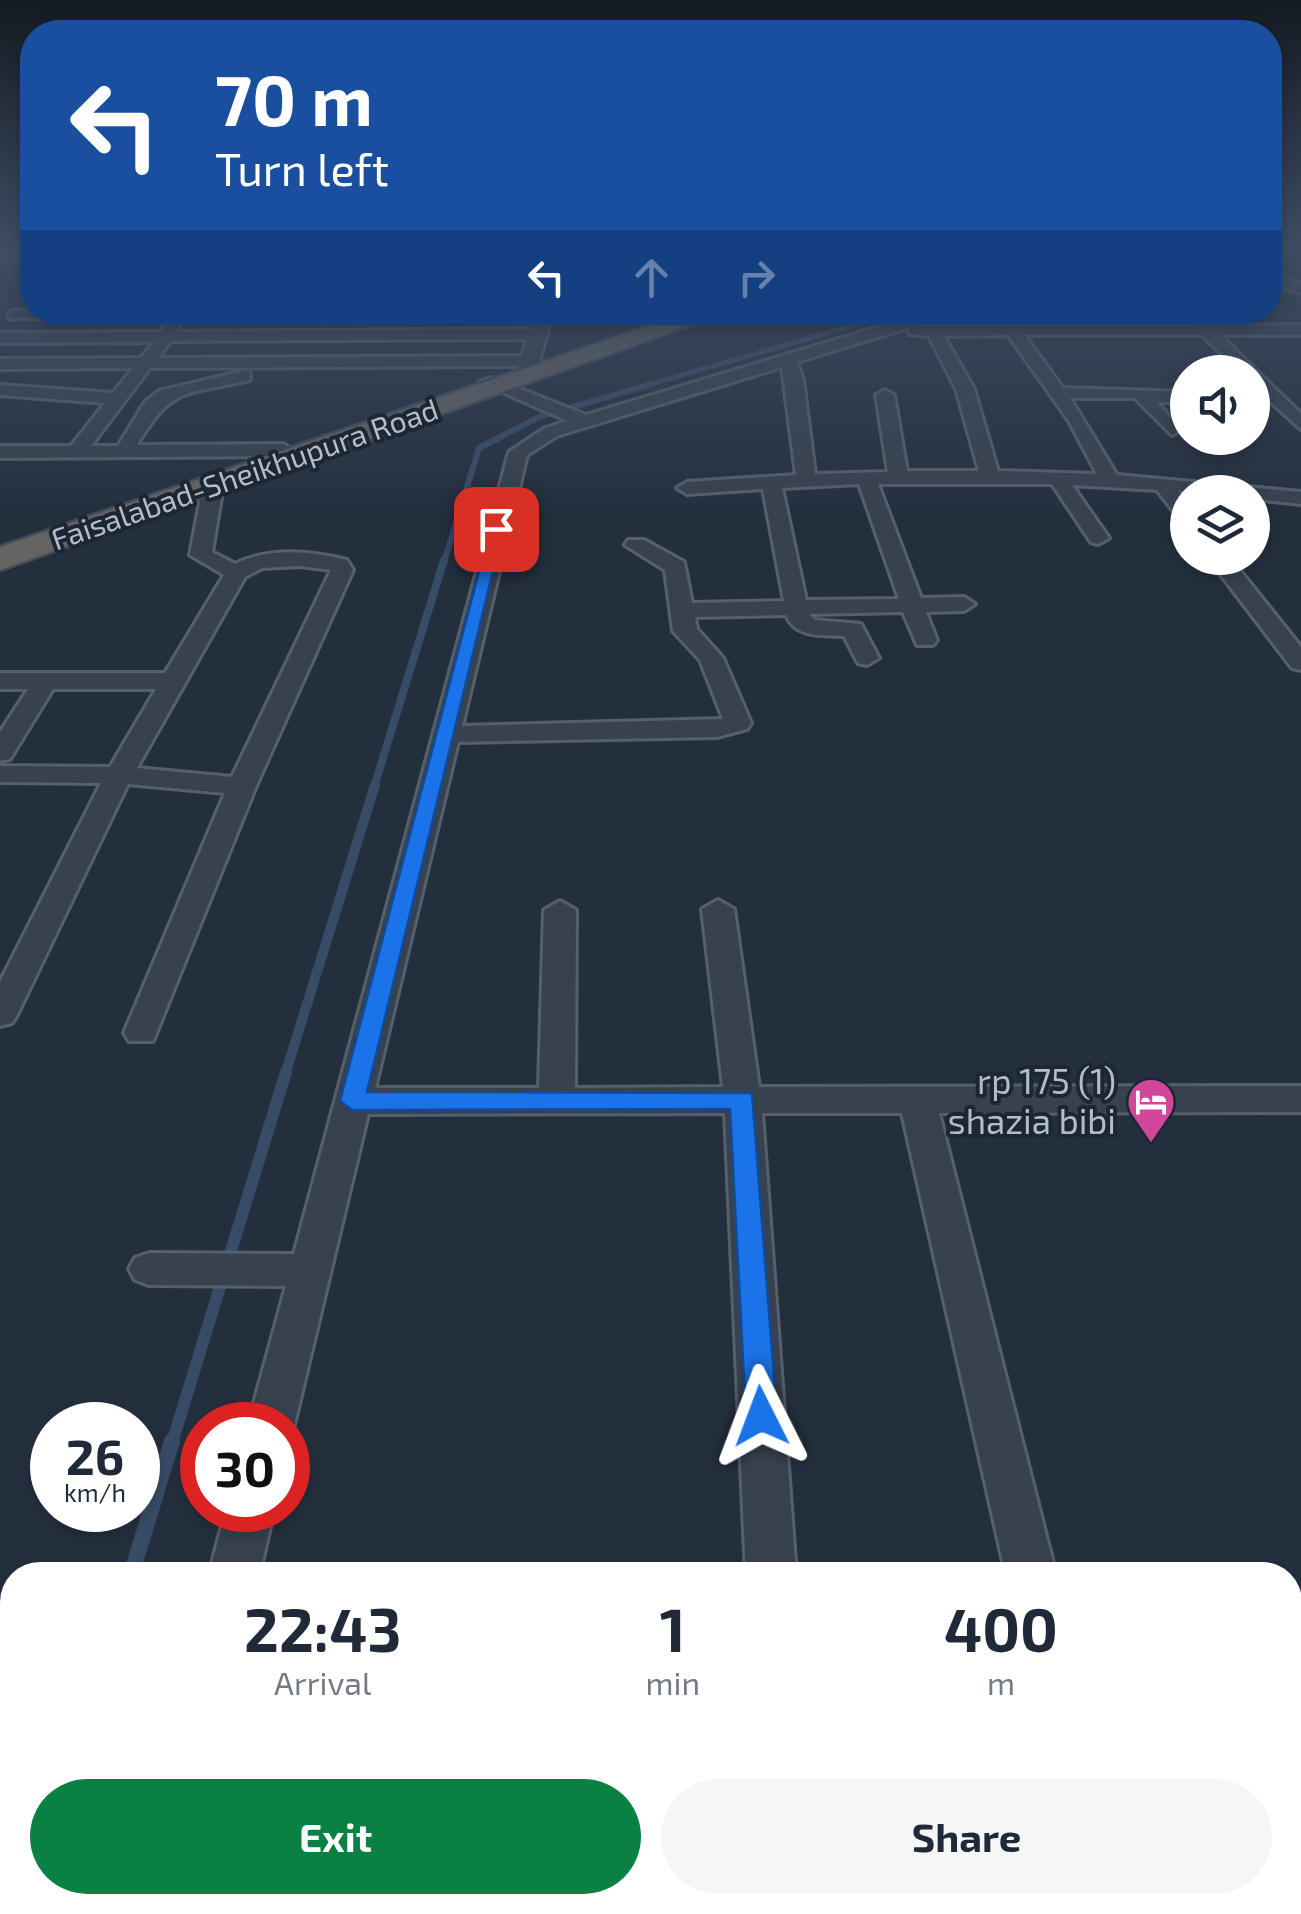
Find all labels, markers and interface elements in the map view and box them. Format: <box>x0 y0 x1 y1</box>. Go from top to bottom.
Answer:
text: 70 m <box>215 56 373 140</box>
icon: left <box>50 60 180 190</box>
text: Turn left <box>215 141 389 195</box>
icon: left <box>519 250 574 305</box>
icon: ahead <box>624 250 679 305</box>
icon: right <box>729 250 784 305</box>
map controls <box>1170 355 1270 575</box>
button: sound <box>1170 355 1270 455</box>
street label: Faisalabad-Sheikhupura Road <box>46 390 443 556</box>
button: layers <box>1170 475 1270 575</box>
pin <box>454 487 539 572</box>
icon: arrive <box>469 502 524 557</box>
place label: rp 175 (1) shazia bibi <box>948 1059 1116 1141</box>
hotel icon: rp 175 (1) shazia bibi <box>1125 1076 1177 1144</box>
position arrow <box>709 1364 813 1468</box>
speed limit sign: 30 <box>180 1402 310 1532</box>
text: 26 <box>66 1425 124 1485</box>
text: km/h <box>64 1477 126 1507</box>
text: 22:43 <box>244 1592 401 1664</box>
text: 1 <box>660 1592 686 1664</box>
text: 400 <box>944 1592 1058 1664</box>
text: Arrival <box>274 1663 371 1701</box>
text: min <box>645 1663 700 1701</box>
text: m <box>987 1663 1015 1701</box>
button: Exit <box>30 1779 641 1894</box>
button: Share <box>661 1779 1272 1894</box>

